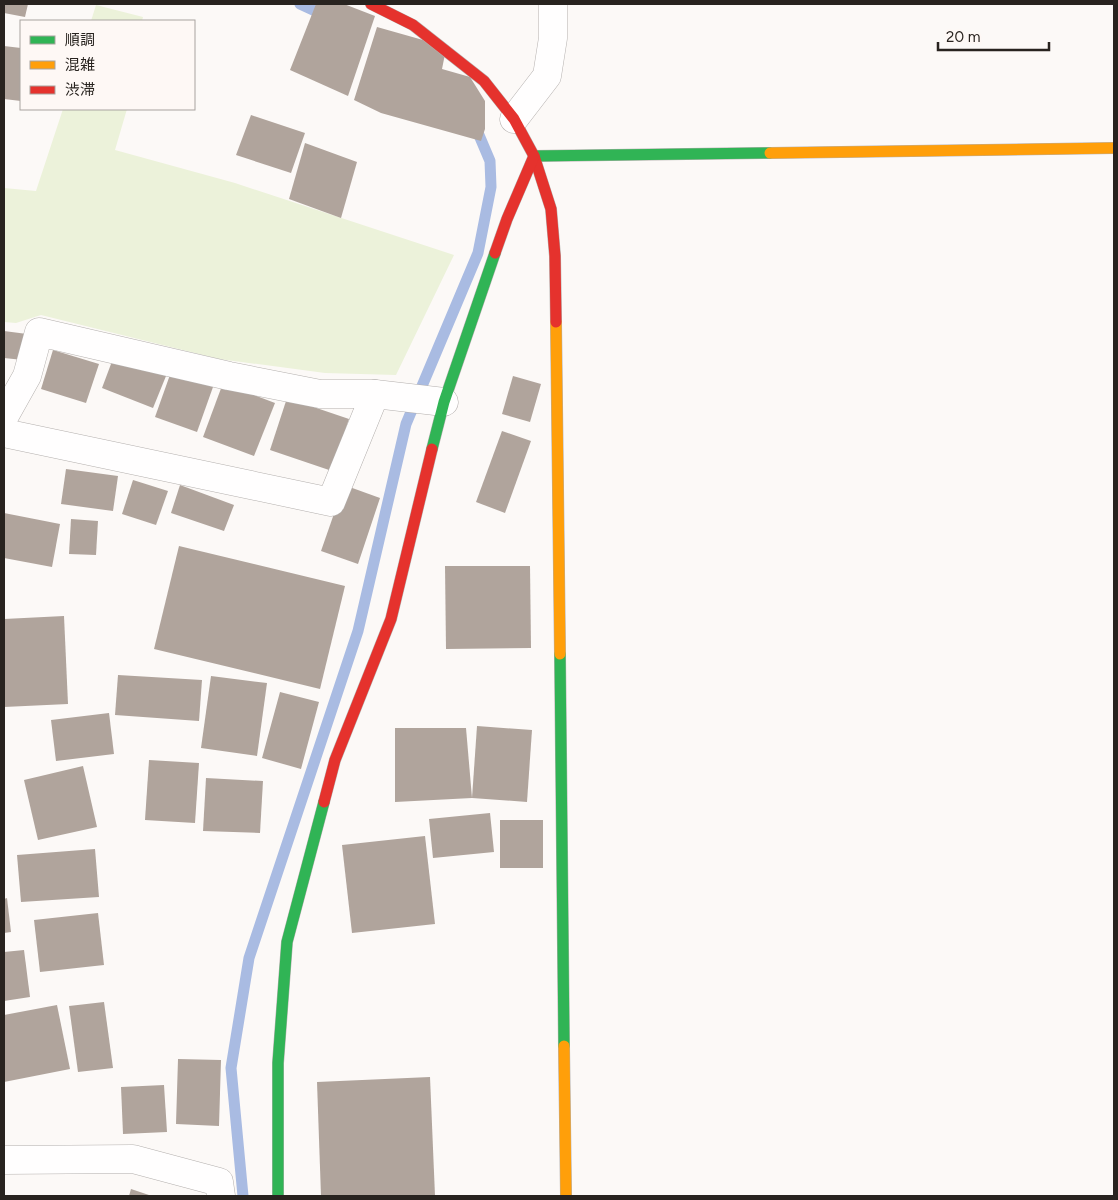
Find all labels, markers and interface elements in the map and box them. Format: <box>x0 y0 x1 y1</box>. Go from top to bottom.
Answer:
legend <box>20 20 195 110</box>
scale bar <box>938 20 1049 52</box>
text: 20 m <box>946 28 980 46</box>
text: 順調 <box>65 31 95 49</box>
text: 混雑 <box>65 56 95 74</box>
text: 渋滞 <box>65 81 95 99</box>

